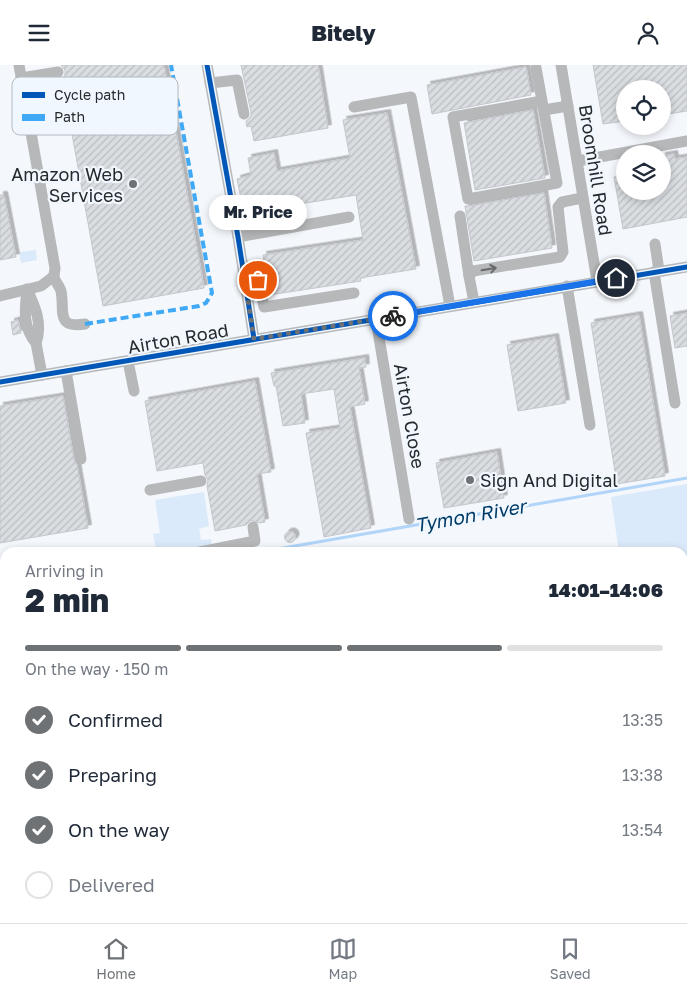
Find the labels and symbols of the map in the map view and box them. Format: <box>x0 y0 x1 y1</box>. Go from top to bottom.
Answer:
legend <box>12 77 178 135</box>
text: Cycle path <box>54 86 125 103</box>
street label: Broomhill Road <box>575 103 617 237</box>
text: Path <box>54 108 85 125</box>
place label: Amazon Web Services <box>11 163 123 206</box>
marker: Amazon Web Services <box>127 178 139 190</box>
callout: Mr. Price <box>209 195 307 230</box>
pin <box>595 257 637 299</box>
pin <box>237 259 279 301</box>
one-way arrow <box>480 263 496 273</box>
courier <box>368 291 418 341</box>
street label: Airton Road <box>126 318 230 358</box>
street label: Airton Close <box>390 362 430 470</box>
place label: Sign And Digital <box>480 469 618 491</box>
marker: Sign And Digital <box>464 474 476 486</box>
water label: Tymon River <box>413 493 530 536</box>

